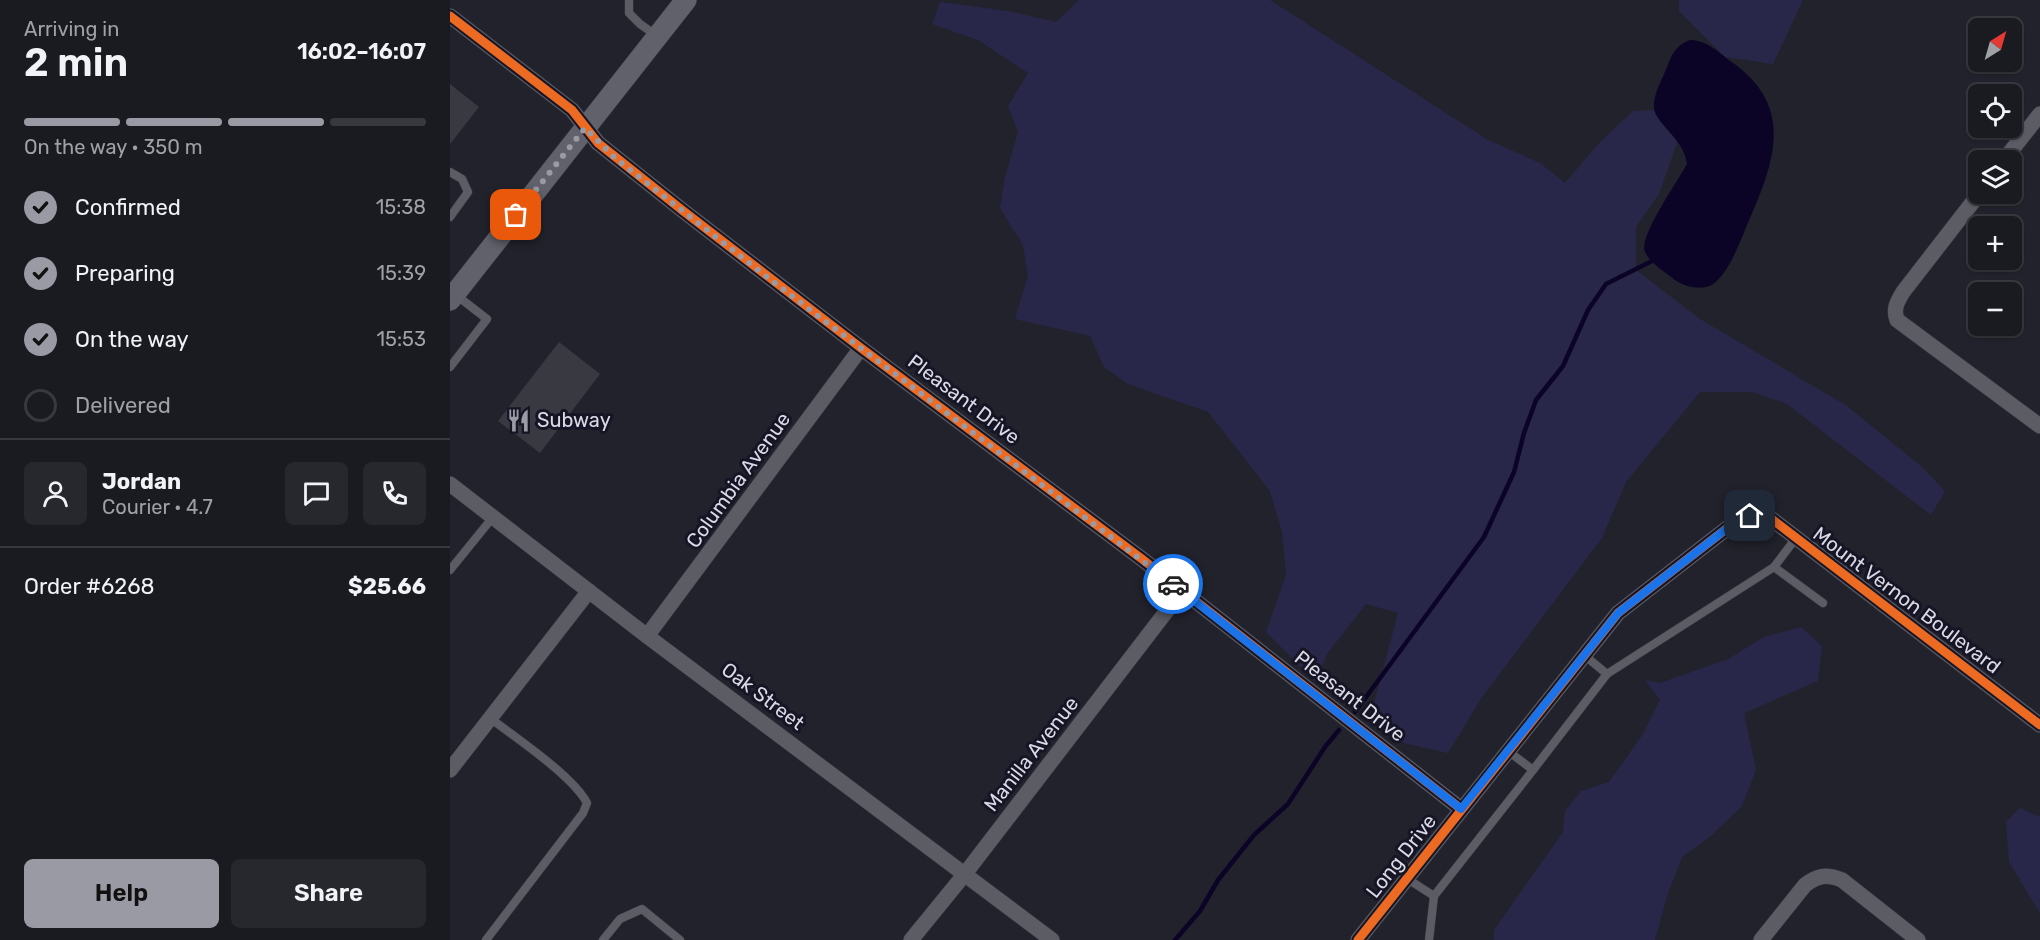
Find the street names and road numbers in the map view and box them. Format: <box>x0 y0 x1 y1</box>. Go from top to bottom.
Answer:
street label: Pleasant Drive <box>903 349 1025 449</box>
street label: Columbia Avenue <box>681 408 795 552</box>
street label: Mount Vernon Boulevard <box>1808 522 2006 678</box>
street label: Pleasant Drive <box>1290 645 1410 747</box>
street label: Oak Street <box>717 657 809 735</box>
street label: Manilla Avenue <box>979 692 1083 816</box>
street label: Long Drive <box>1361 809 1441 903</box>

